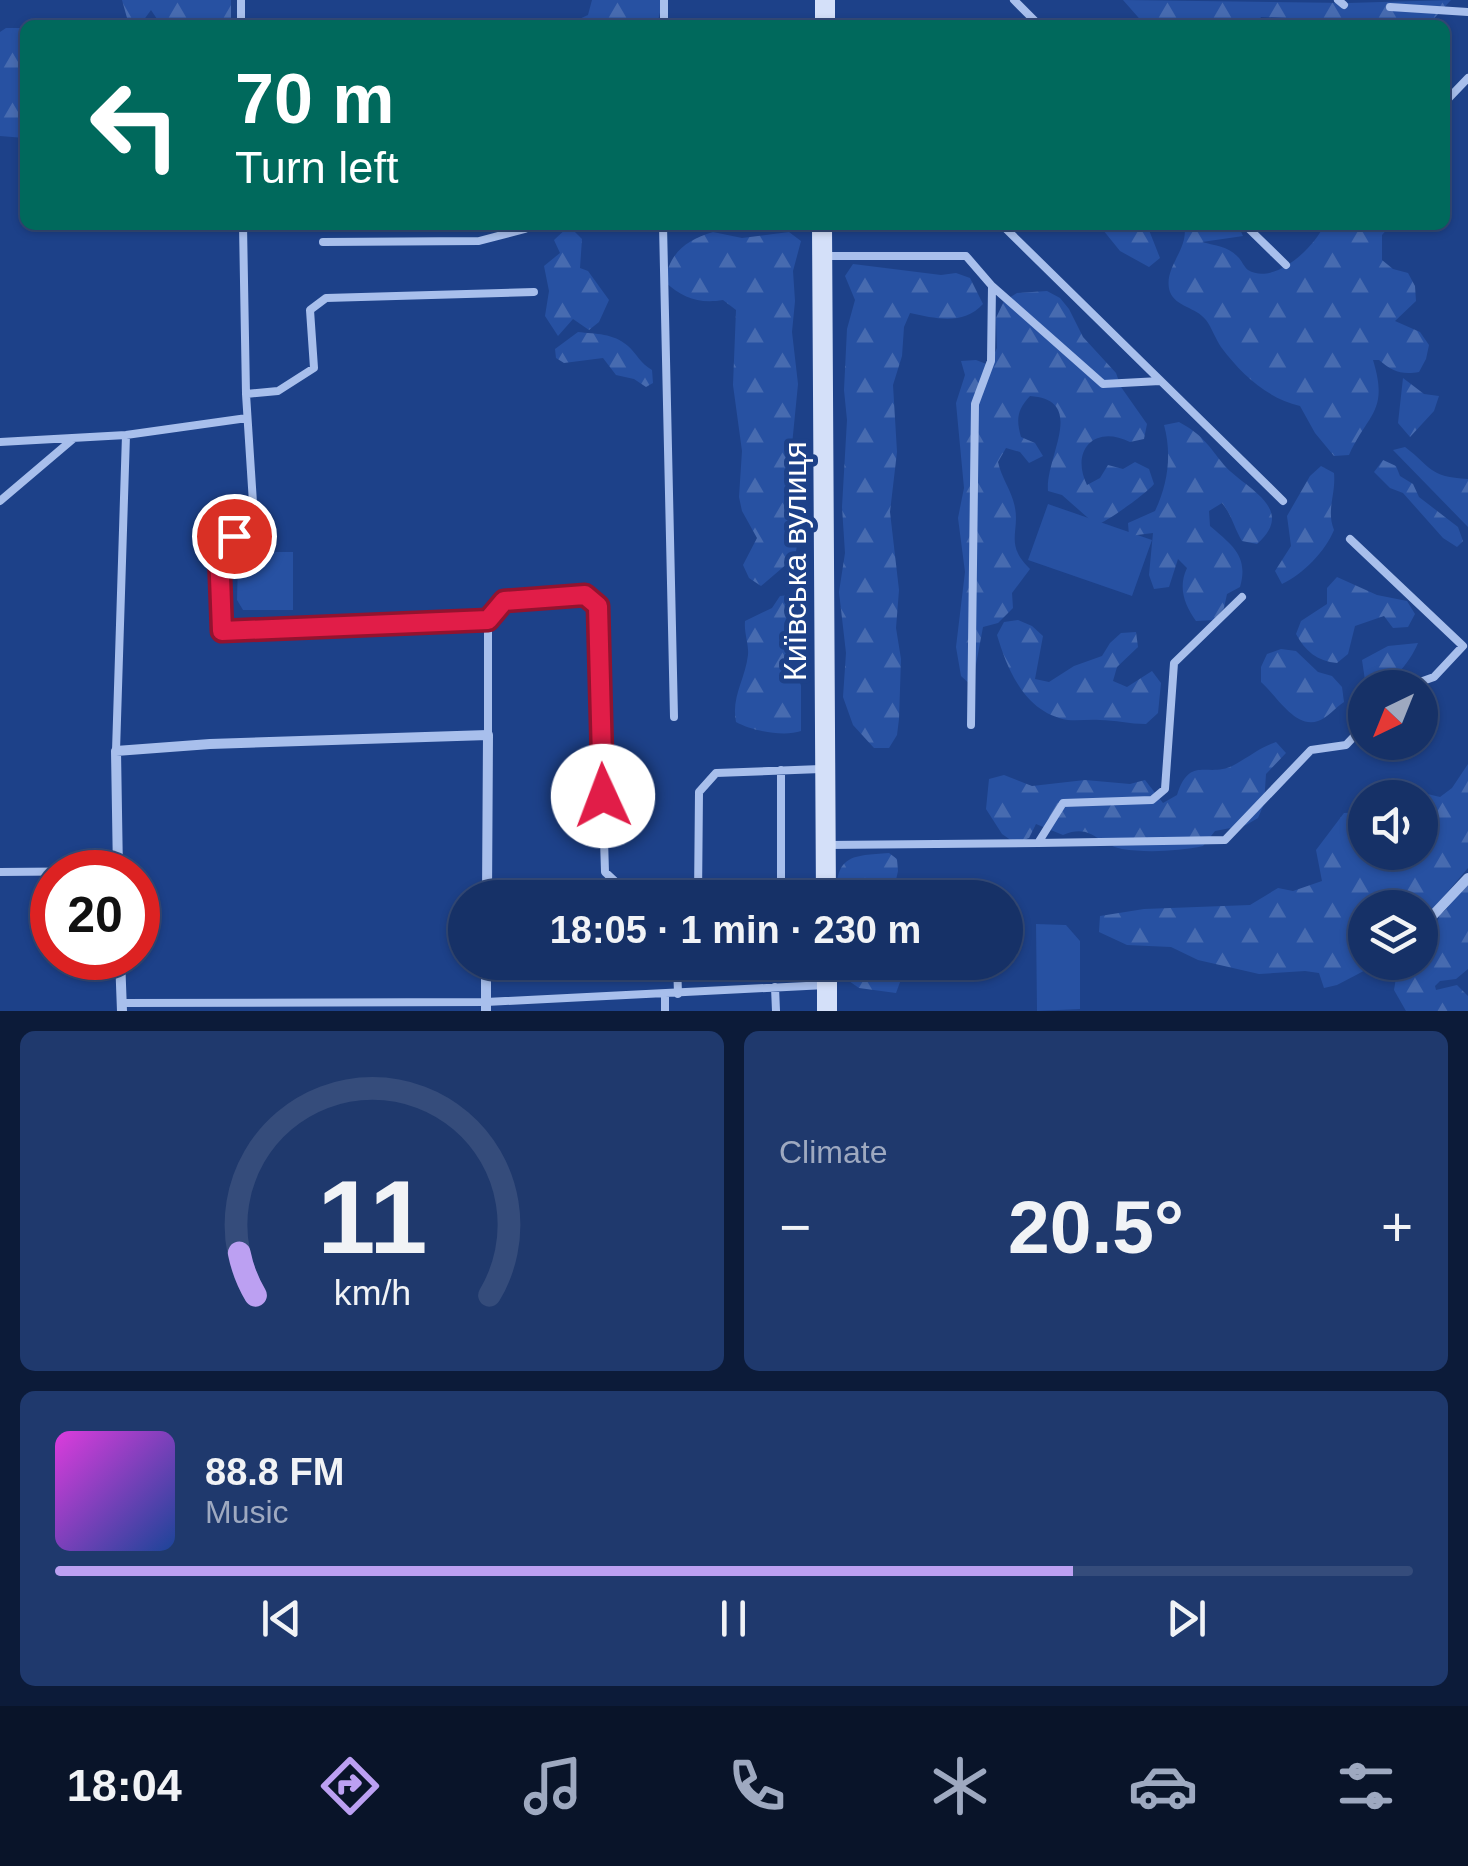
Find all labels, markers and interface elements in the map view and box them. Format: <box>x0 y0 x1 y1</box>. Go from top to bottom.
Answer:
icon: left <box>70 60 200 190</box>
text: 70 m <box>235 60 395 138</box>
text: Turn left <box>235 142 398 193</box>
street label: Київська вулиця <box>777 441 813 681</box>
pin <box>192 494 277 579</box>
icon: arrive <box>207 509 262 564</box>
north arrow <box>1348 670 1438 760</box>
map controls <box>1348 670 1438 980</box>
position arrow <box>551 744 655 848</box>
button: sound <box>1348 780 1438 870</box>
speed limit sign: 20 <box>30 850 160 980</box>
button: layers <box>1348 890 1438 980</box>
text: 18:05 · 1 min · 230 m <box>550 909 921 951</box>
text: Climate <box>779 1134 887 1170</box>
text: 11 <box>317 1159 427 1275</box>
text: 20.5° <box>1008 1185 1184 1269</box>
text: − <box>779 1196 811 1258</box>
text: + <box>1381 1196 1413 1258</box>
text: km/h <box>333 1273 411 1313</box>
text: 88.8 FM <box>205 1451 344 1493</box>
text: Music <box>205 1494 289 1530</box>
icon: previous <box>254 1591 309 1646</box>
icon: pause <box>706 1591 761 1646</box>
icon: next <box>1159 1591 1214 1646</box>
icon: directions <box>315 1751 385 1821</box>
icon: music <box>518 1751 588 1821</box>
icon: phone <box>722 1751 792 1821</box>
icon: climate <box>925 1751 995 1821</box>
icon: car <box>1128 1751 1198 1821</box>
icon: filters <box>1331 1751 1401 1821</box>
text: 18:04 <box>67 1760 182 1811</box>

